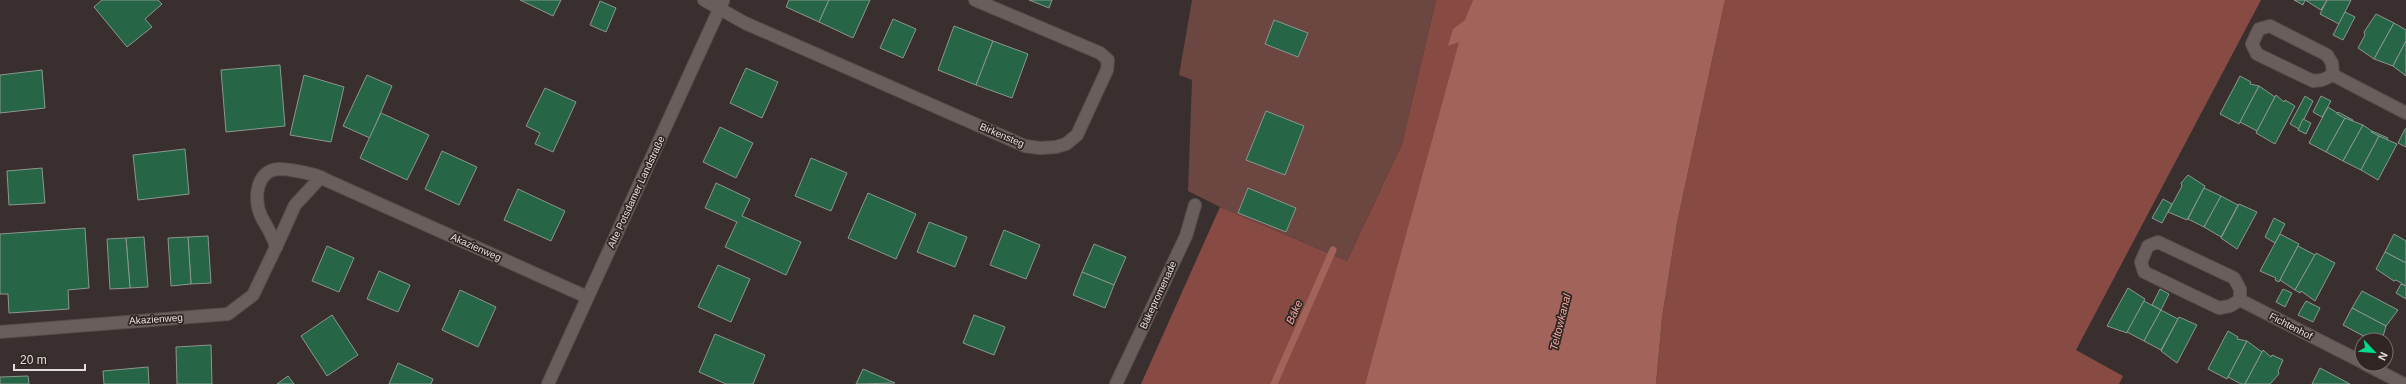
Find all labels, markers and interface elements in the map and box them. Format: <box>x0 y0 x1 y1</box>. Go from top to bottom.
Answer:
street label: Birkensteg <box>978 121 1026 149</box>
street label: Alte Potsdamer Landstraße <box>605 134 667 249</box>
street label: Akazienweg <box>449 231 503 263</box>
street label: Bäkepromenade <box>1138 259 1179 331</box>
water label: Teltowkanal <box>1547 292 1573 351</box>
water label: Bäke <box>1283 298 1305 326</box>
street label: Fichtenhof <box>2268 310 2314 342</box>
street label: Akazienweg <box>129 312 183 326</box>
north arrow <box>2354 332 2394 372</box>
scale bar <box>14 346 85 372</box>
text: N <box>2376 350 2390 363</box>
text: 20 m <box>20 353 47 367</box>

